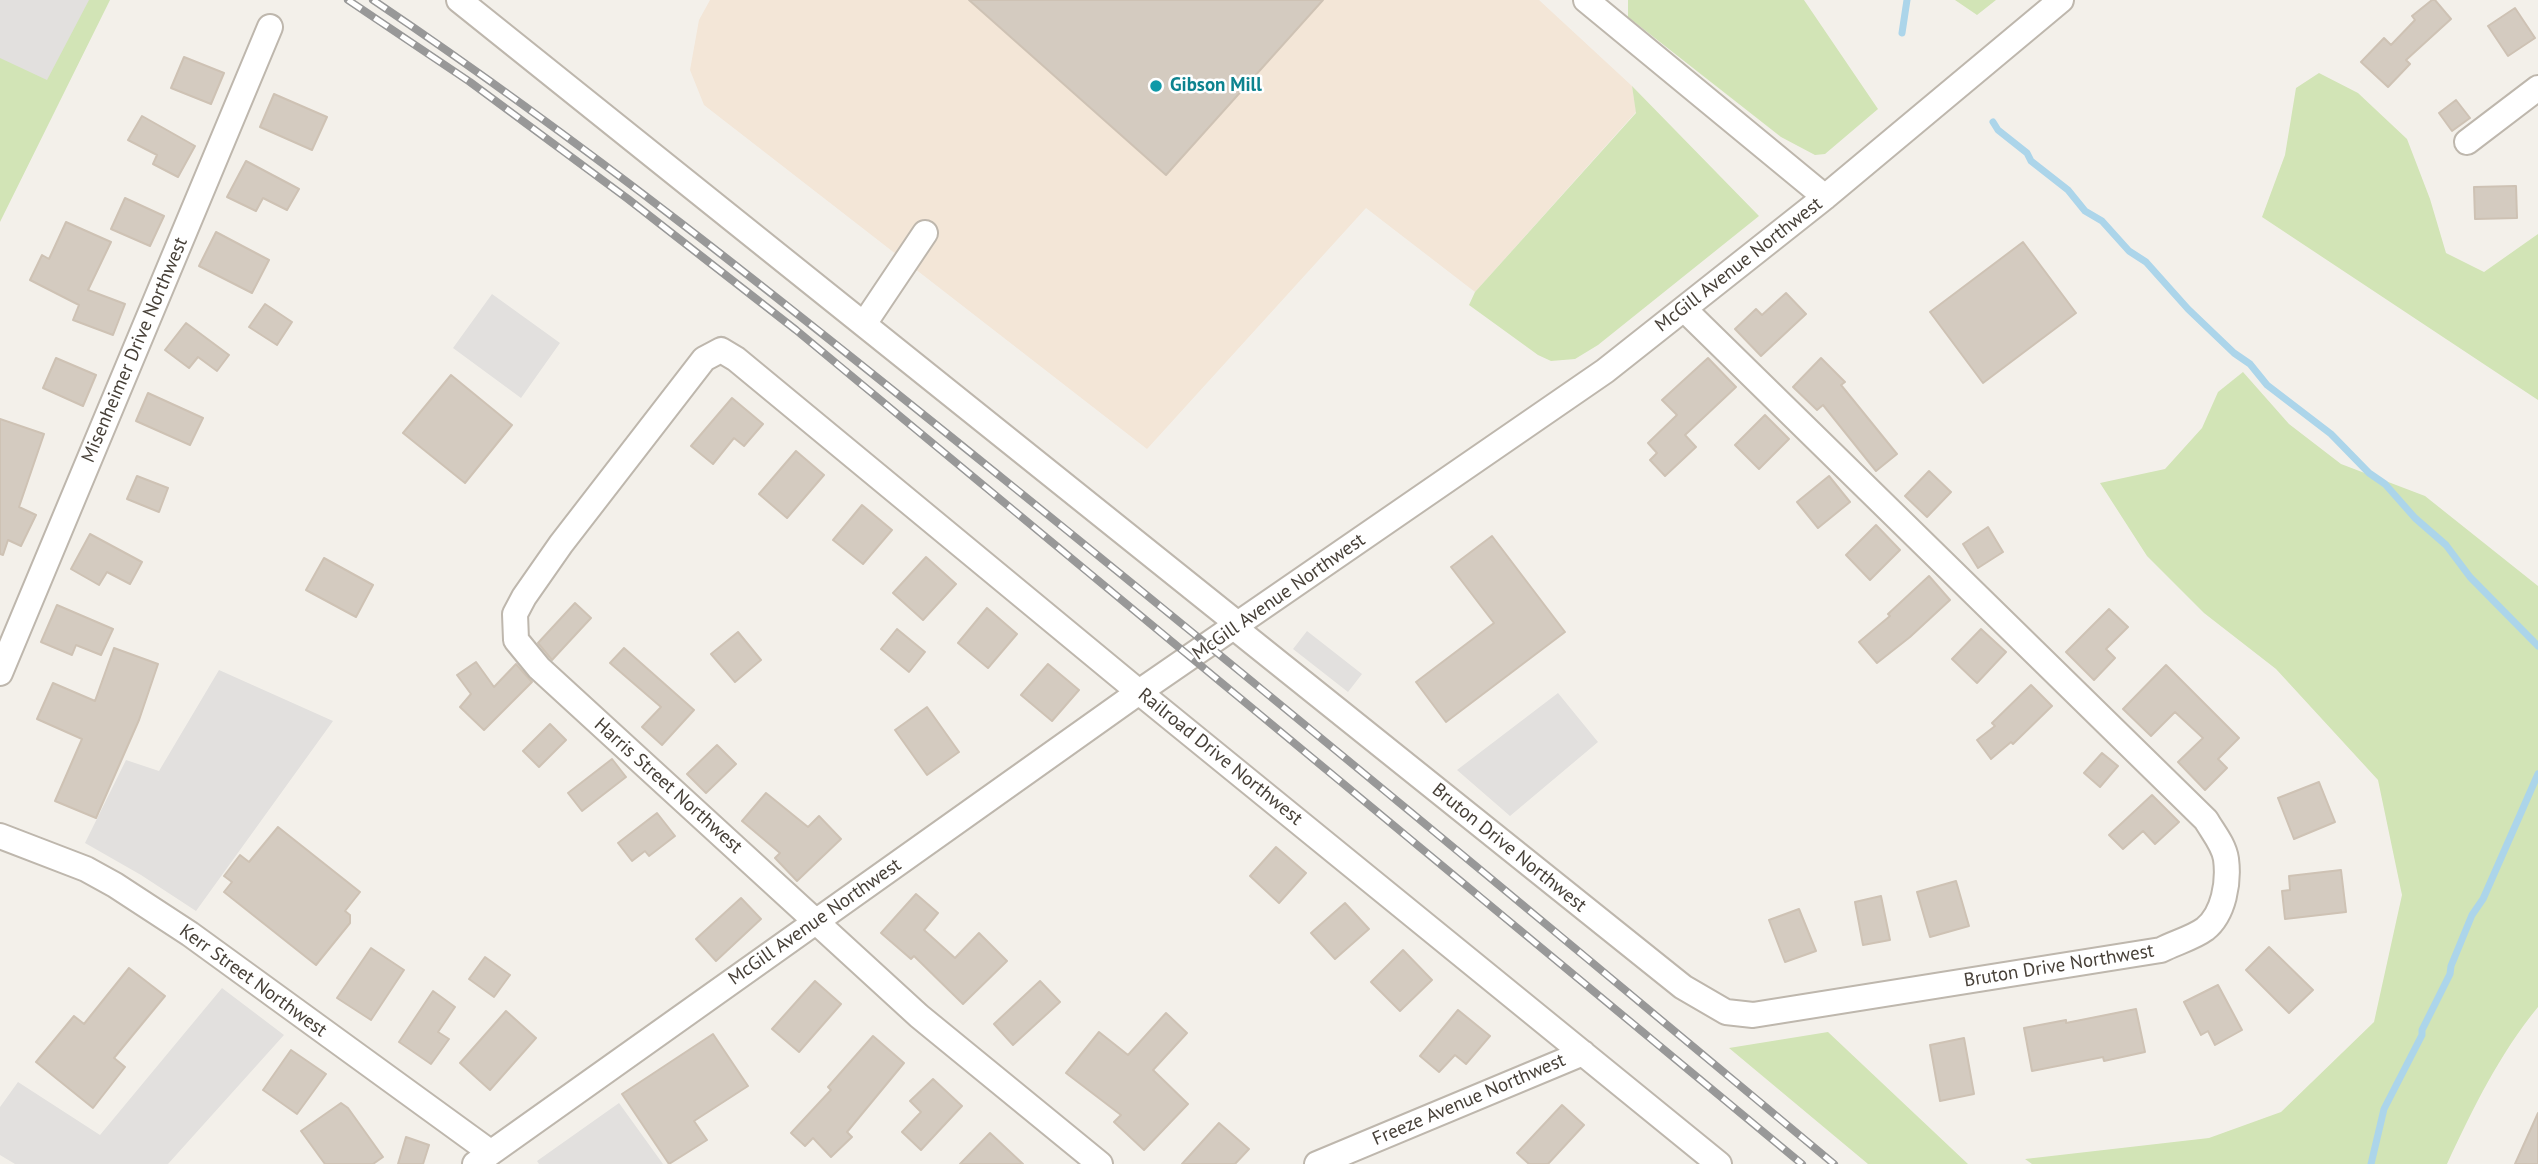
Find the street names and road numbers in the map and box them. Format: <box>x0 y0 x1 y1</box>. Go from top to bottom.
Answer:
street label: McGill Avenue Northwest <box>1651 193 1827 337</box>
street label: Misenheimer Drive Northwest <box>77 234 193 466</box>
street label: McGill Avenue Northwest <box>1188 529 1370 665</box>
street label: Railroad Drive Northwest <box>1133 684 1307 830</box>
street label: Harris Street Northwest <box>589 713 747 859</box>
street label: Bruton Drive Northwest <box>1427 779 1591 917</box>
street label: McGill Avenue Northwest <box>724 854 906 990</box>
street label: Kerr Street Northwest <box>175 920 331 1042</box>
street label: Bruton Drive Northwest <box>1962 940 2156 992</box>
street label: Freeze Avenue Northwest <box>1369 1049 1569 1151</box>

